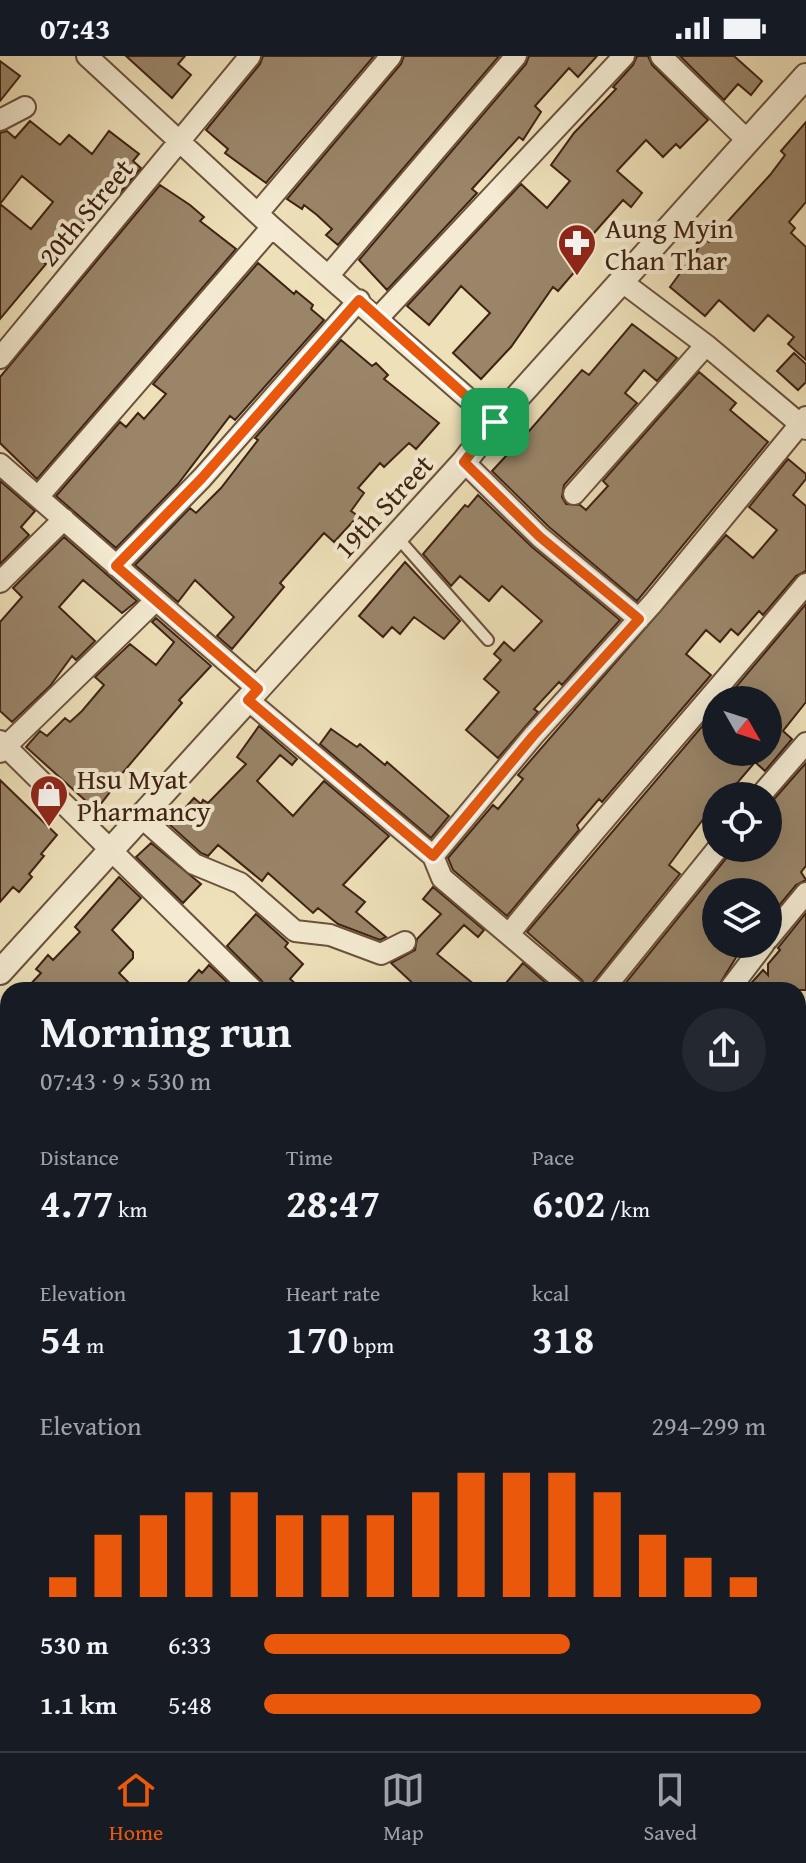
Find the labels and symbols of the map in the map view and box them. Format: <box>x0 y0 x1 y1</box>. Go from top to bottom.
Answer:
street label: 20th Street <box>28 149 142 275</box>
place label: Aung Myin Chan Thar <box>605 207 734 280</box>
pharmacy icon: Aung Myin Chan Thar <box>556 222 598 277</box>
pin <box>461 388 529 456</box>
street label: 19th Street <box>324 445 442 567</box>
north arrow <box>702 686 782 766</box>
place label: Hsu Myat Pharmancy <box>77 758 211 831</box>
shop icon: Hsu Myat Pharmancy <box>28 773 70 828</box>

